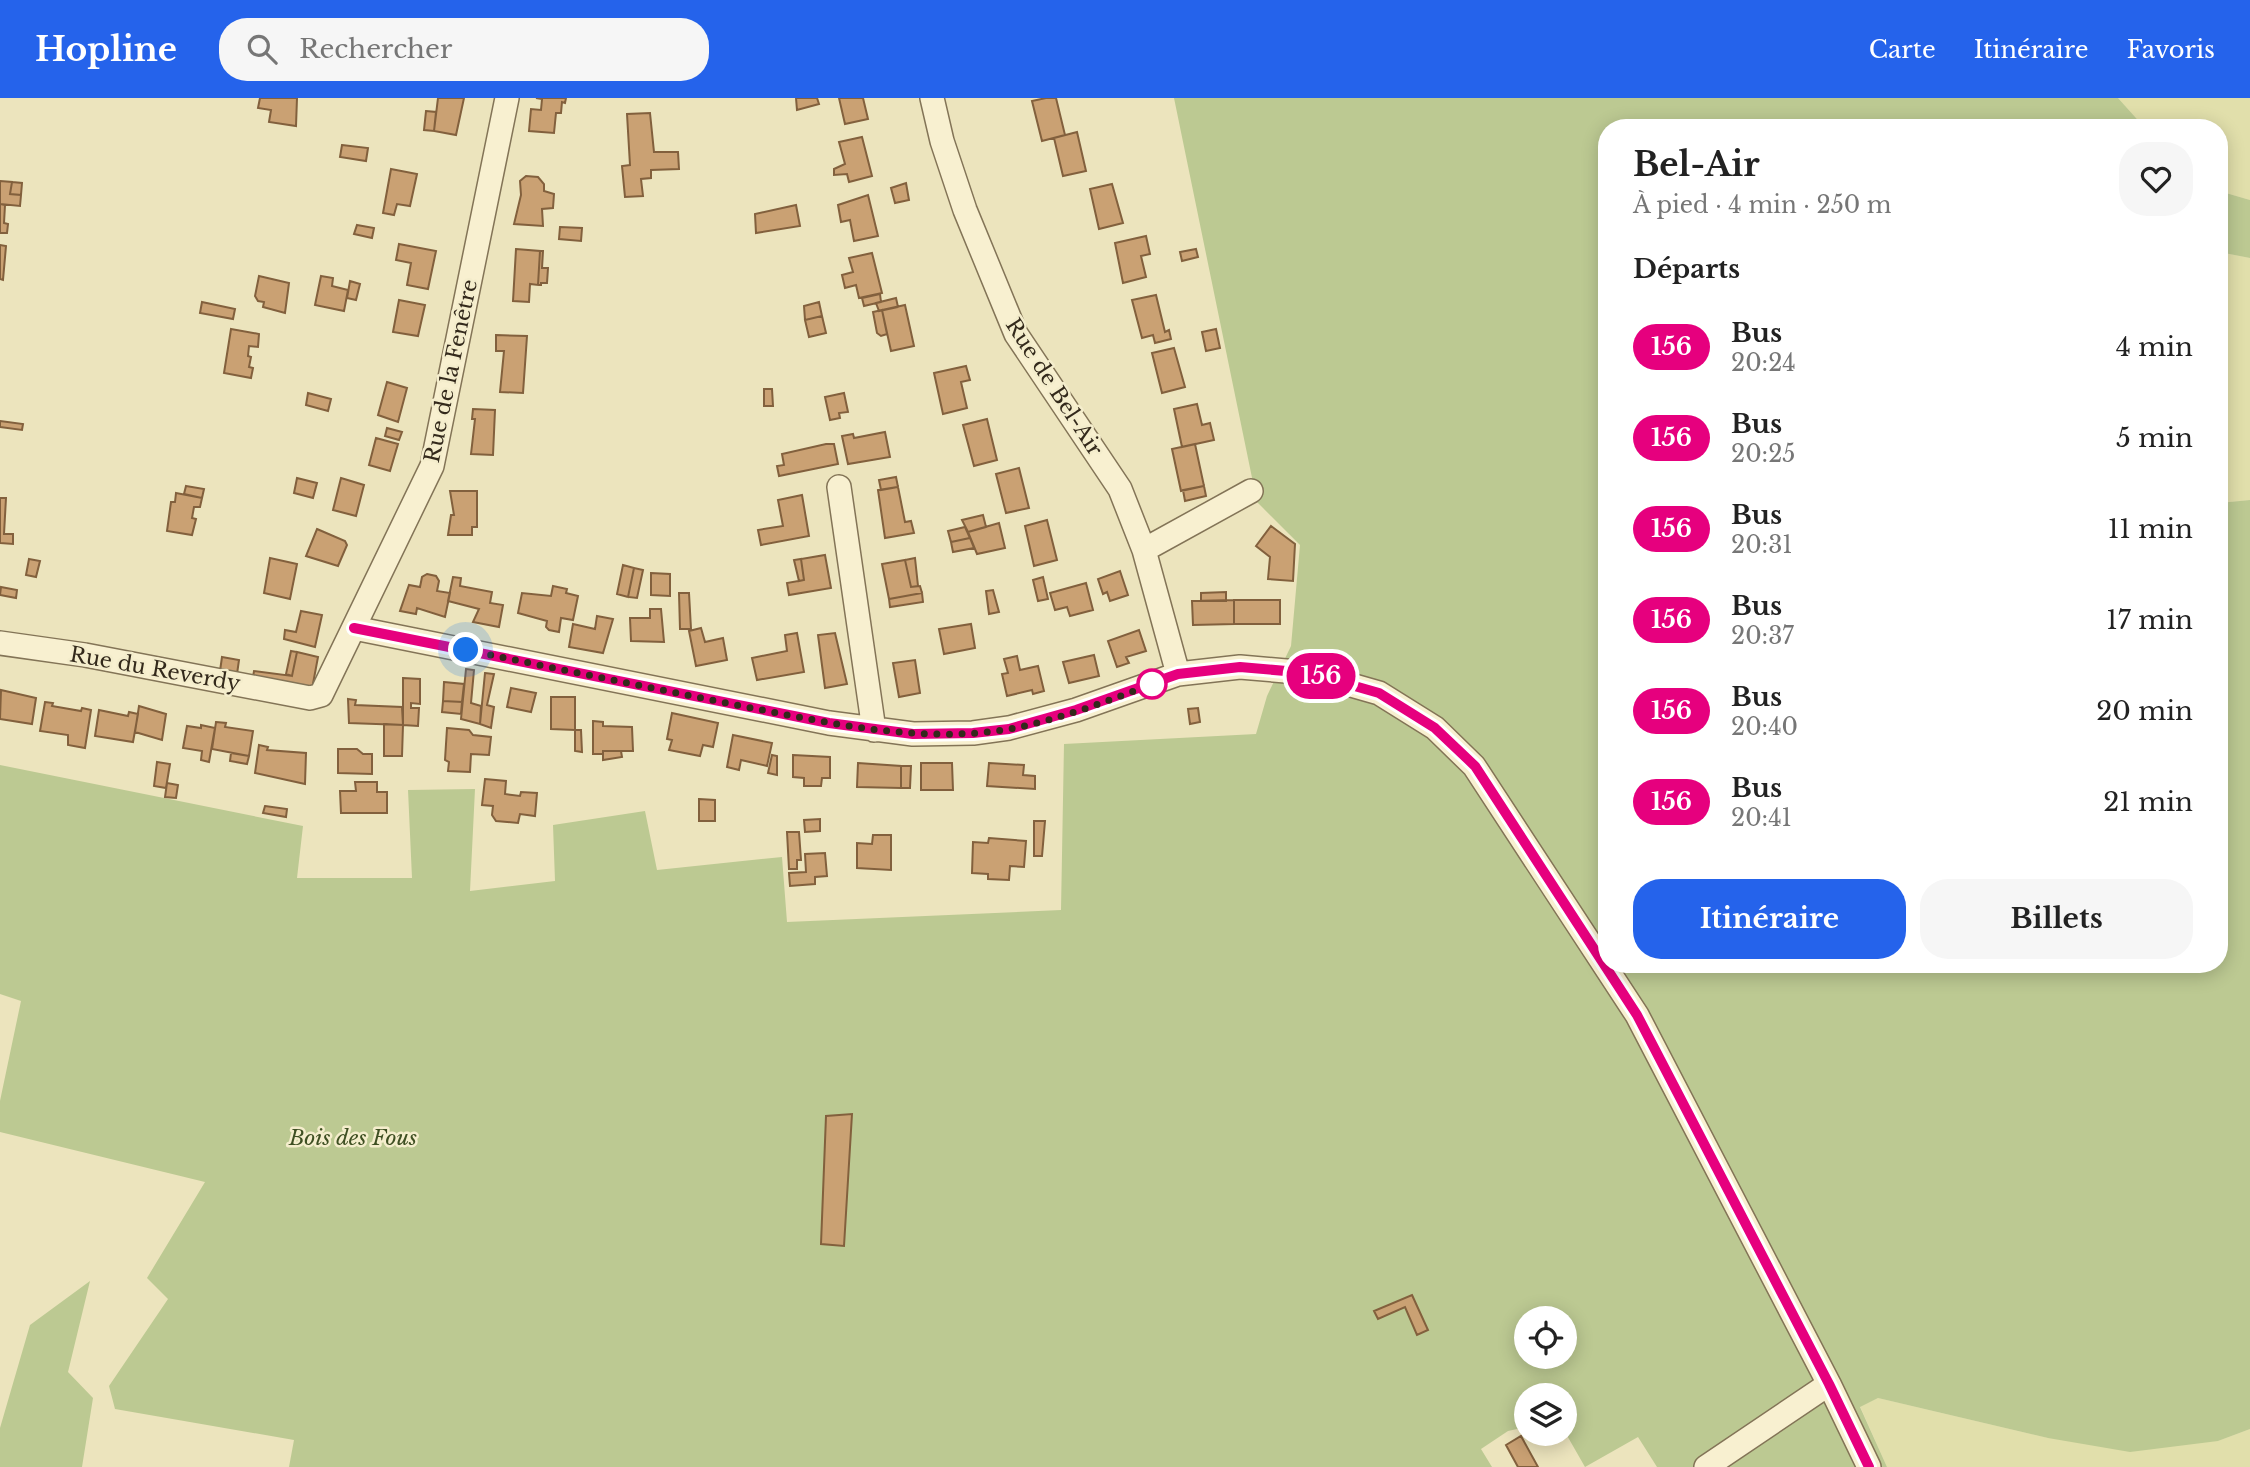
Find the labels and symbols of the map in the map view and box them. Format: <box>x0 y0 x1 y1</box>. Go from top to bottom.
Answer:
street label: Rue de la Fenêtre <box>419 277 483 465</box>
street label: Rue de Bel-Air <box>1000 313 1108 461</box>
your location <box>448 632 483 667</box>
street label: Rue du Reverdy <box>68 641 243 697</box>
line badge: 156 <box>1281 653 1361 699</box>
unlabelled marker <box>1137 669 1167 699</box>
park label: Bois des Fous <box>288 1125 417 1151</box>

